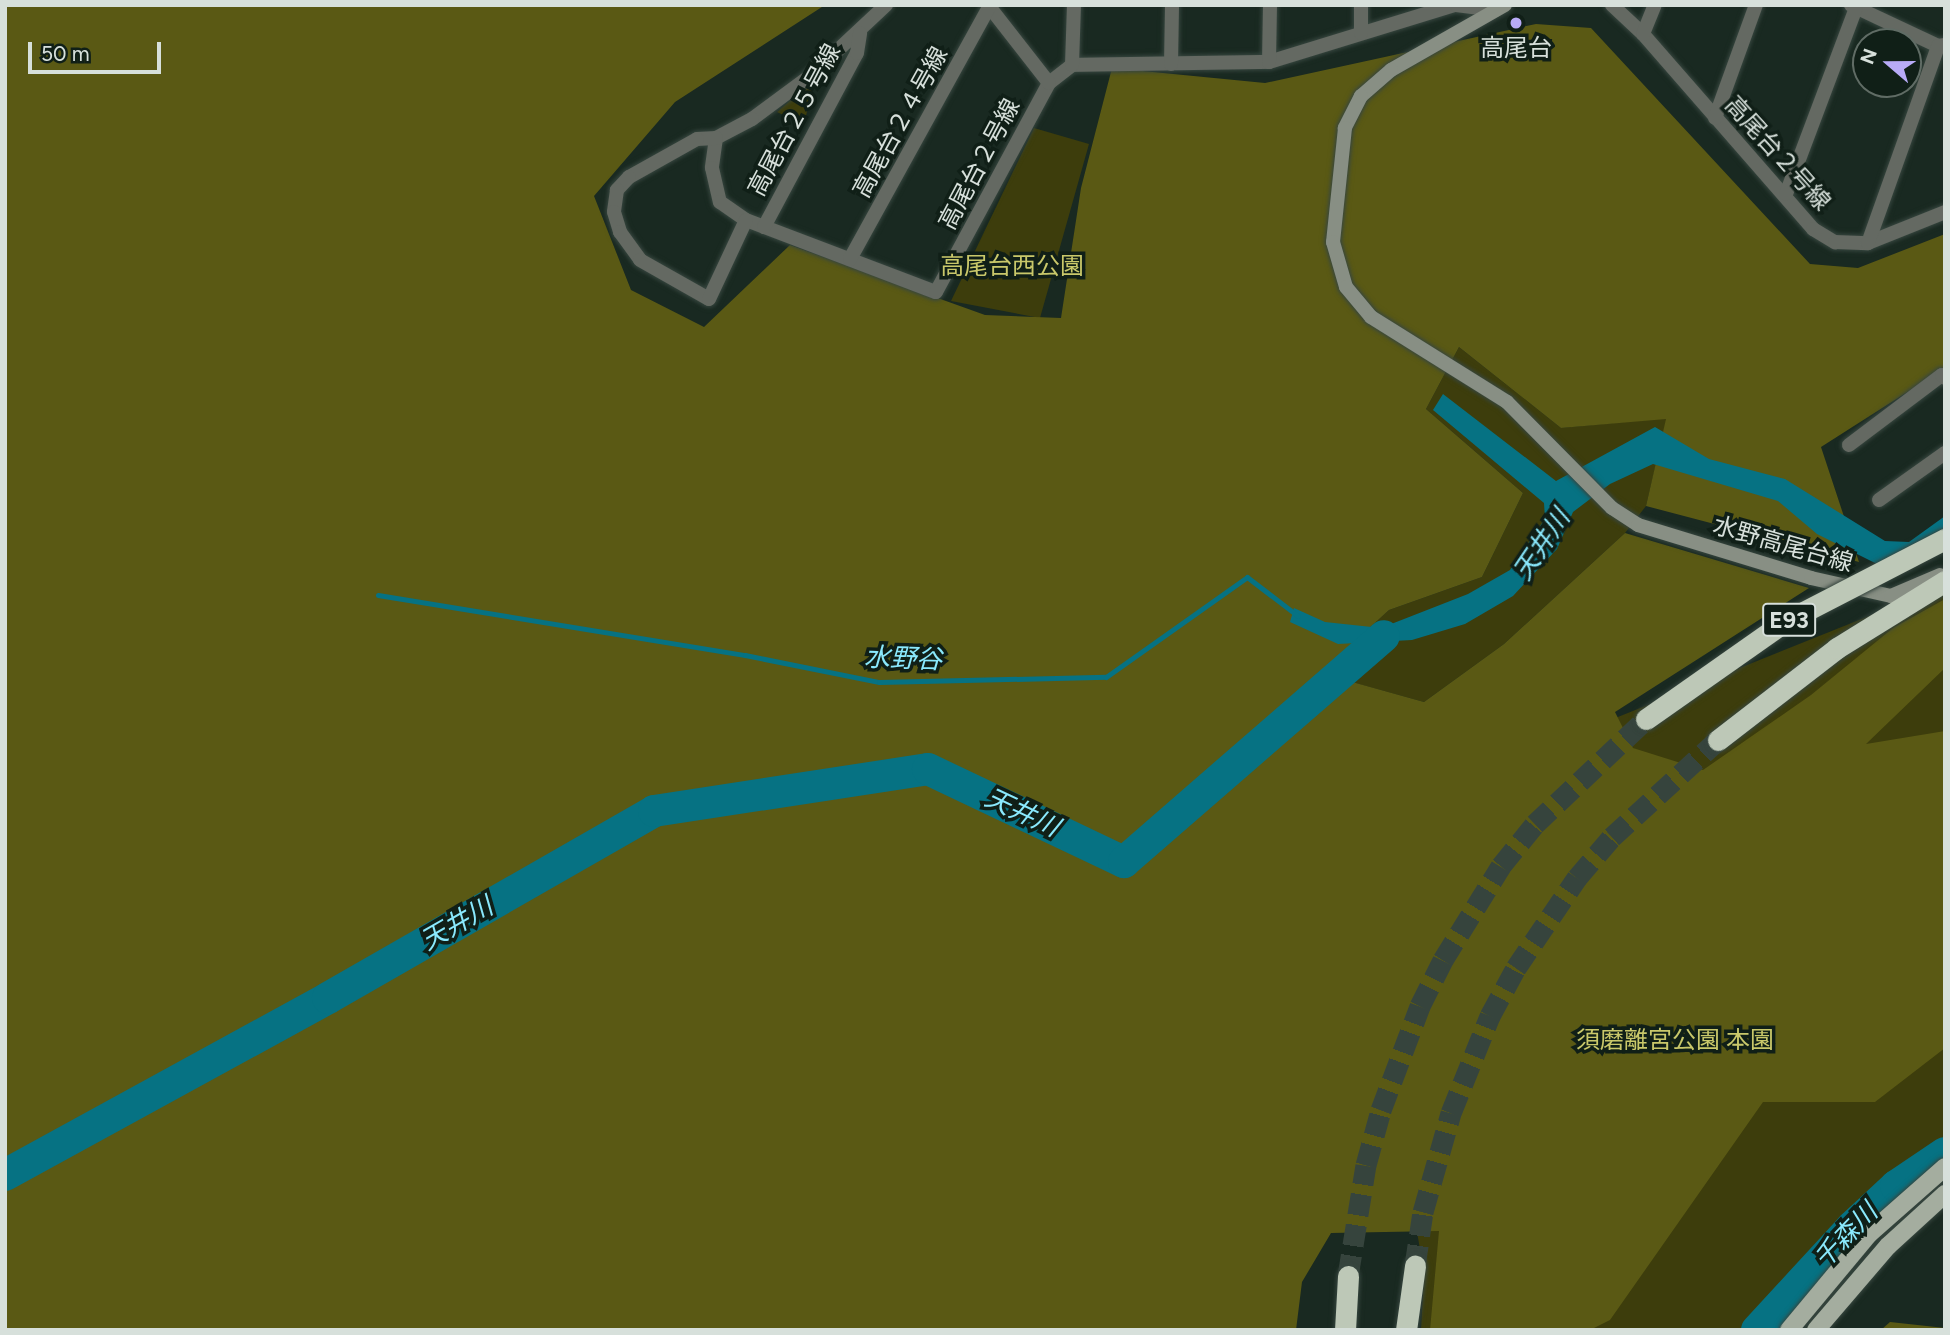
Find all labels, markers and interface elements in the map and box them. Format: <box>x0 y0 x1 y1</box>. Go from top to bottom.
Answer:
marker: 高尾台 <box>1508 15 1524 31</box>
scale bar <box>32 28 164 72</box>
north arrow <box>1852 28 1922 98</box>
place label: 高尾台 <box>1480 34 1552 62</box>
street label: 高尾台２５号線 <box>742 39 846 201</box>
text: 50 m <box>41 41 90 66</box>
street label: 高尾台２４号線 <box>847 42 953 202</box>
text: N <box>1855 45 1882 67</box>
street label: 高尾台２号線 <box>1719 90 1837 216</box>
street label: 高尾台２号線 <box>932 94 1026 234</box>
park label: 高尾台西公園 <box>940 252 1084 280</box>
water label: 天井川 <box>1507 504 1577 586</box>
street label: 水野高尾台線 <box>1710 510 1856 578</box>
road number: E93 <box>1761 600 1817 640</box>
water label: 水野谷 <box>863 642 943 676</box>
water label: 天井川 <box>980 782 1064 844</box>
water label: 天井川 <box>415 891 499 957</box>
park label: 須磨離宮公園 本園 <box>1576 1026 1774 1054</box>
water label: 千森川 <box>1808 1197 1884 1275</box>

